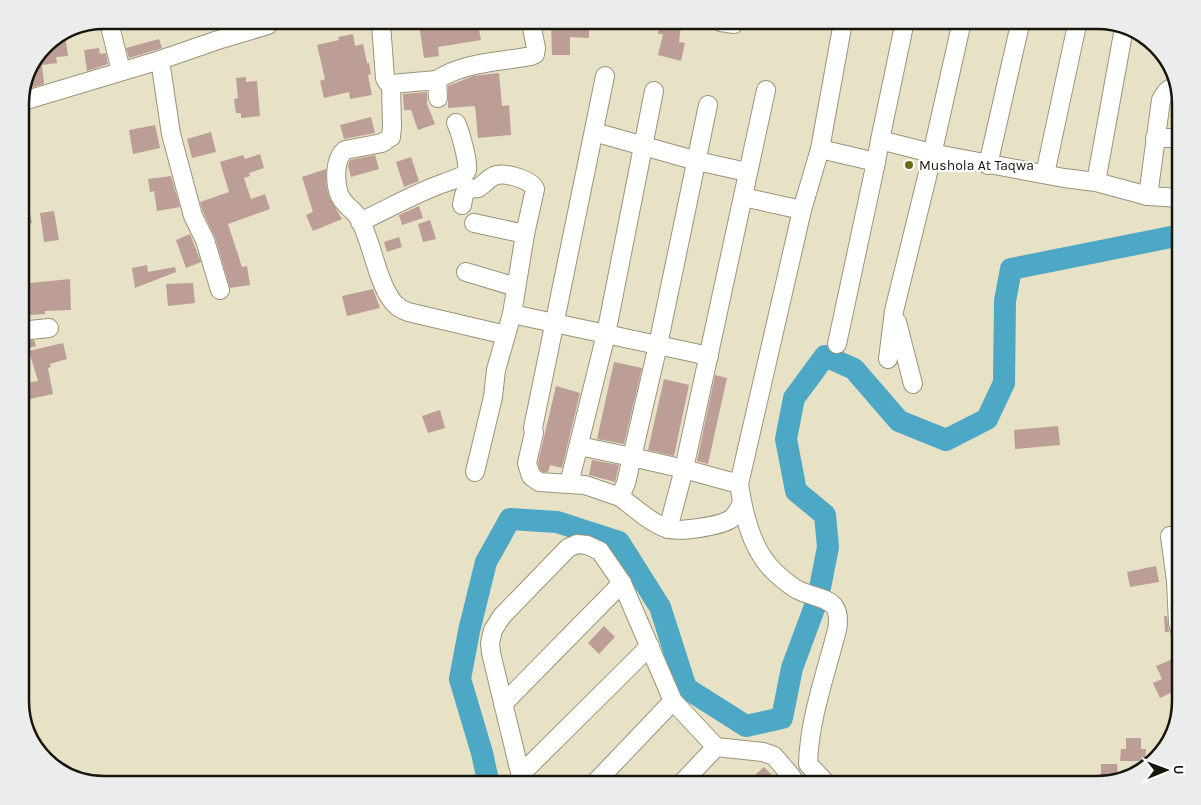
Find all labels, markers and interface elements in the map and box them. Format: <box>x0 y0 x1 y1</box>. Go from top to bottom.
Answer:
place label: Mushola At Taqwa <box>919 157 1034 174</box>
marker: Mushola At Taqwa <box>903 159 915 171</box>
north arrow <box>1141 745 1191 795</box>
text: U <box>1170 765 1187 775</box>

